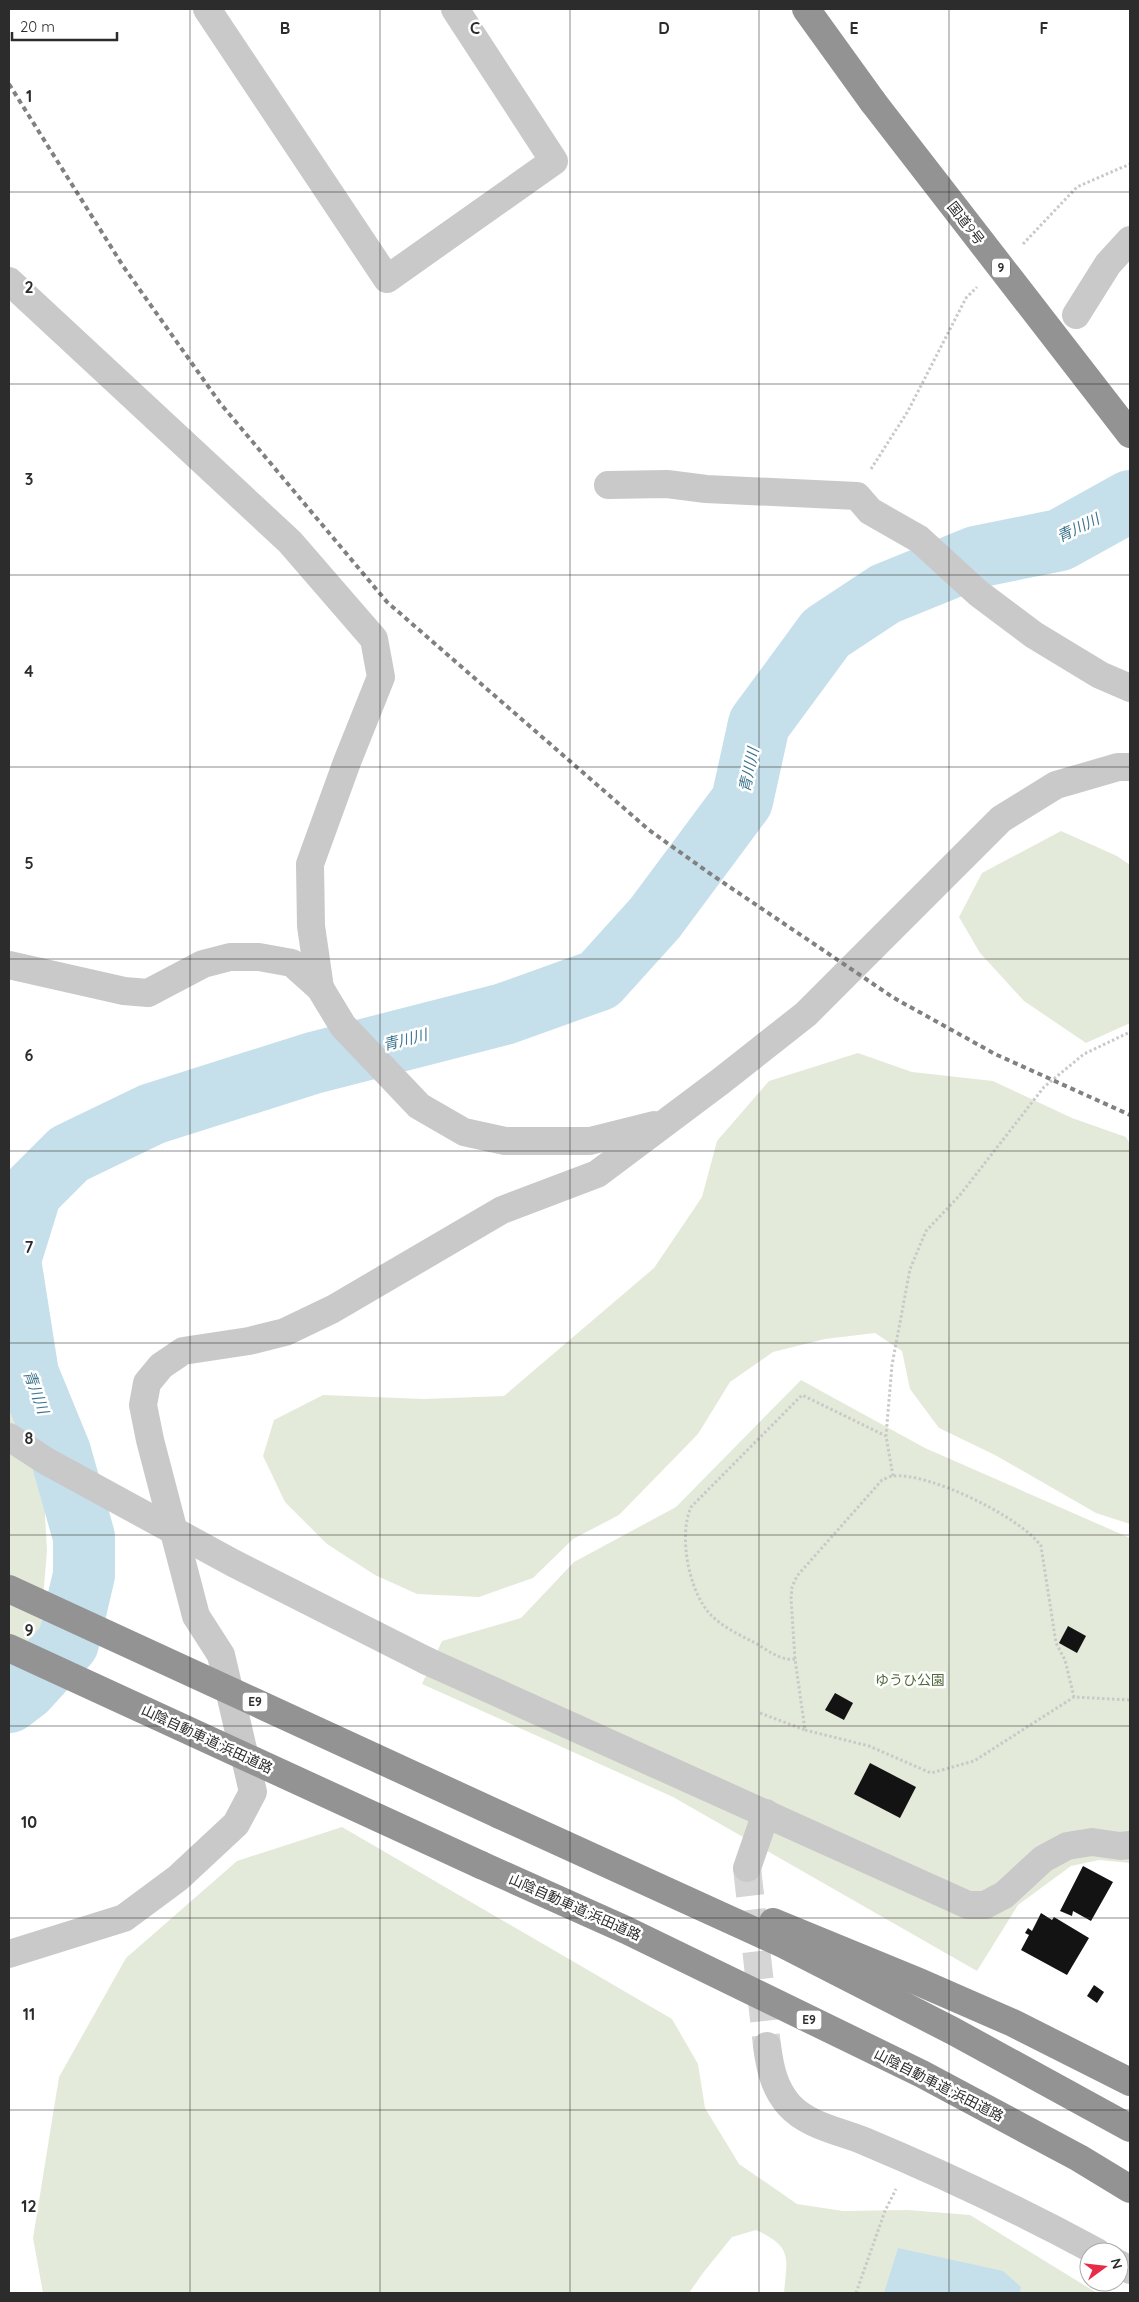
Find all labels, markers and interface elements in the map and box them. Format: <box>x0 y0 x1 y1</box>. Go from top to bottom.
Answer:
scale bar <box>12 10 118 42</box>
text: 20 m <box>20 17 55 36</box>
text: B <box>280 18 290 38</box>
text: C <box>470 18 480 38</box>
text: D <box>658 18 670 38</box>
text: E <box>849 18 859 38</box>
text: F <box>1040 18 1049 38</box>
text: 1 <box>26 86 32 106</box>
street label: 国道9号 <box>944 198 988 248</box>
road number: 9 <box>992 258 1010 278</box>
text: 2 <box>24 277 34 297</box>
text: 3 <box>25 469 33 489</box>
water label: 青川川 <box>1053 508 1104 546</box>
text: 4 <box>24 661 34 681</box>
water label: 青川川 <box>735 744 763 794</box>
text: 5 <box>24 853 34 873</box>
water label: 青川川 <box>381 1024 431 1054</box>
text: 6 <box>25 1045 34 1065</box>
text: 7 <box>25 1237 34 1257</box>
water label: 青川川 <box>20 1367 54 1418</box>
text: 8 <box>25 1428 34 1448</box>
text: 9 <box>24 1620 34 1640</box>
park label: ゆうひ公園 <box>875 1671 945 1689</box>
road number: E9 <box>242 1692 268 1711</box>
street label: 山陰自動車道;浜田道路 <box>138 1701 276 1777</box>
text: 10 <box>21 1812 37 1832</box>
street label: 山陰自動車道;浜田道路 <box>506 1870 644 1944</box>
text: 11 <box>23 2004 35 2024</box>
road number: E9 <box>796 2010 822 2030</box>
street label: 山陰自動車道;浜田道路 <box>871 2045 1007 2125</box>
text: 12 <box>21 2196 37 2216</box>
north arrow <box>1079 2242 1129 2292</box>
text: N <box>1107 2256 1127 2271</box>

